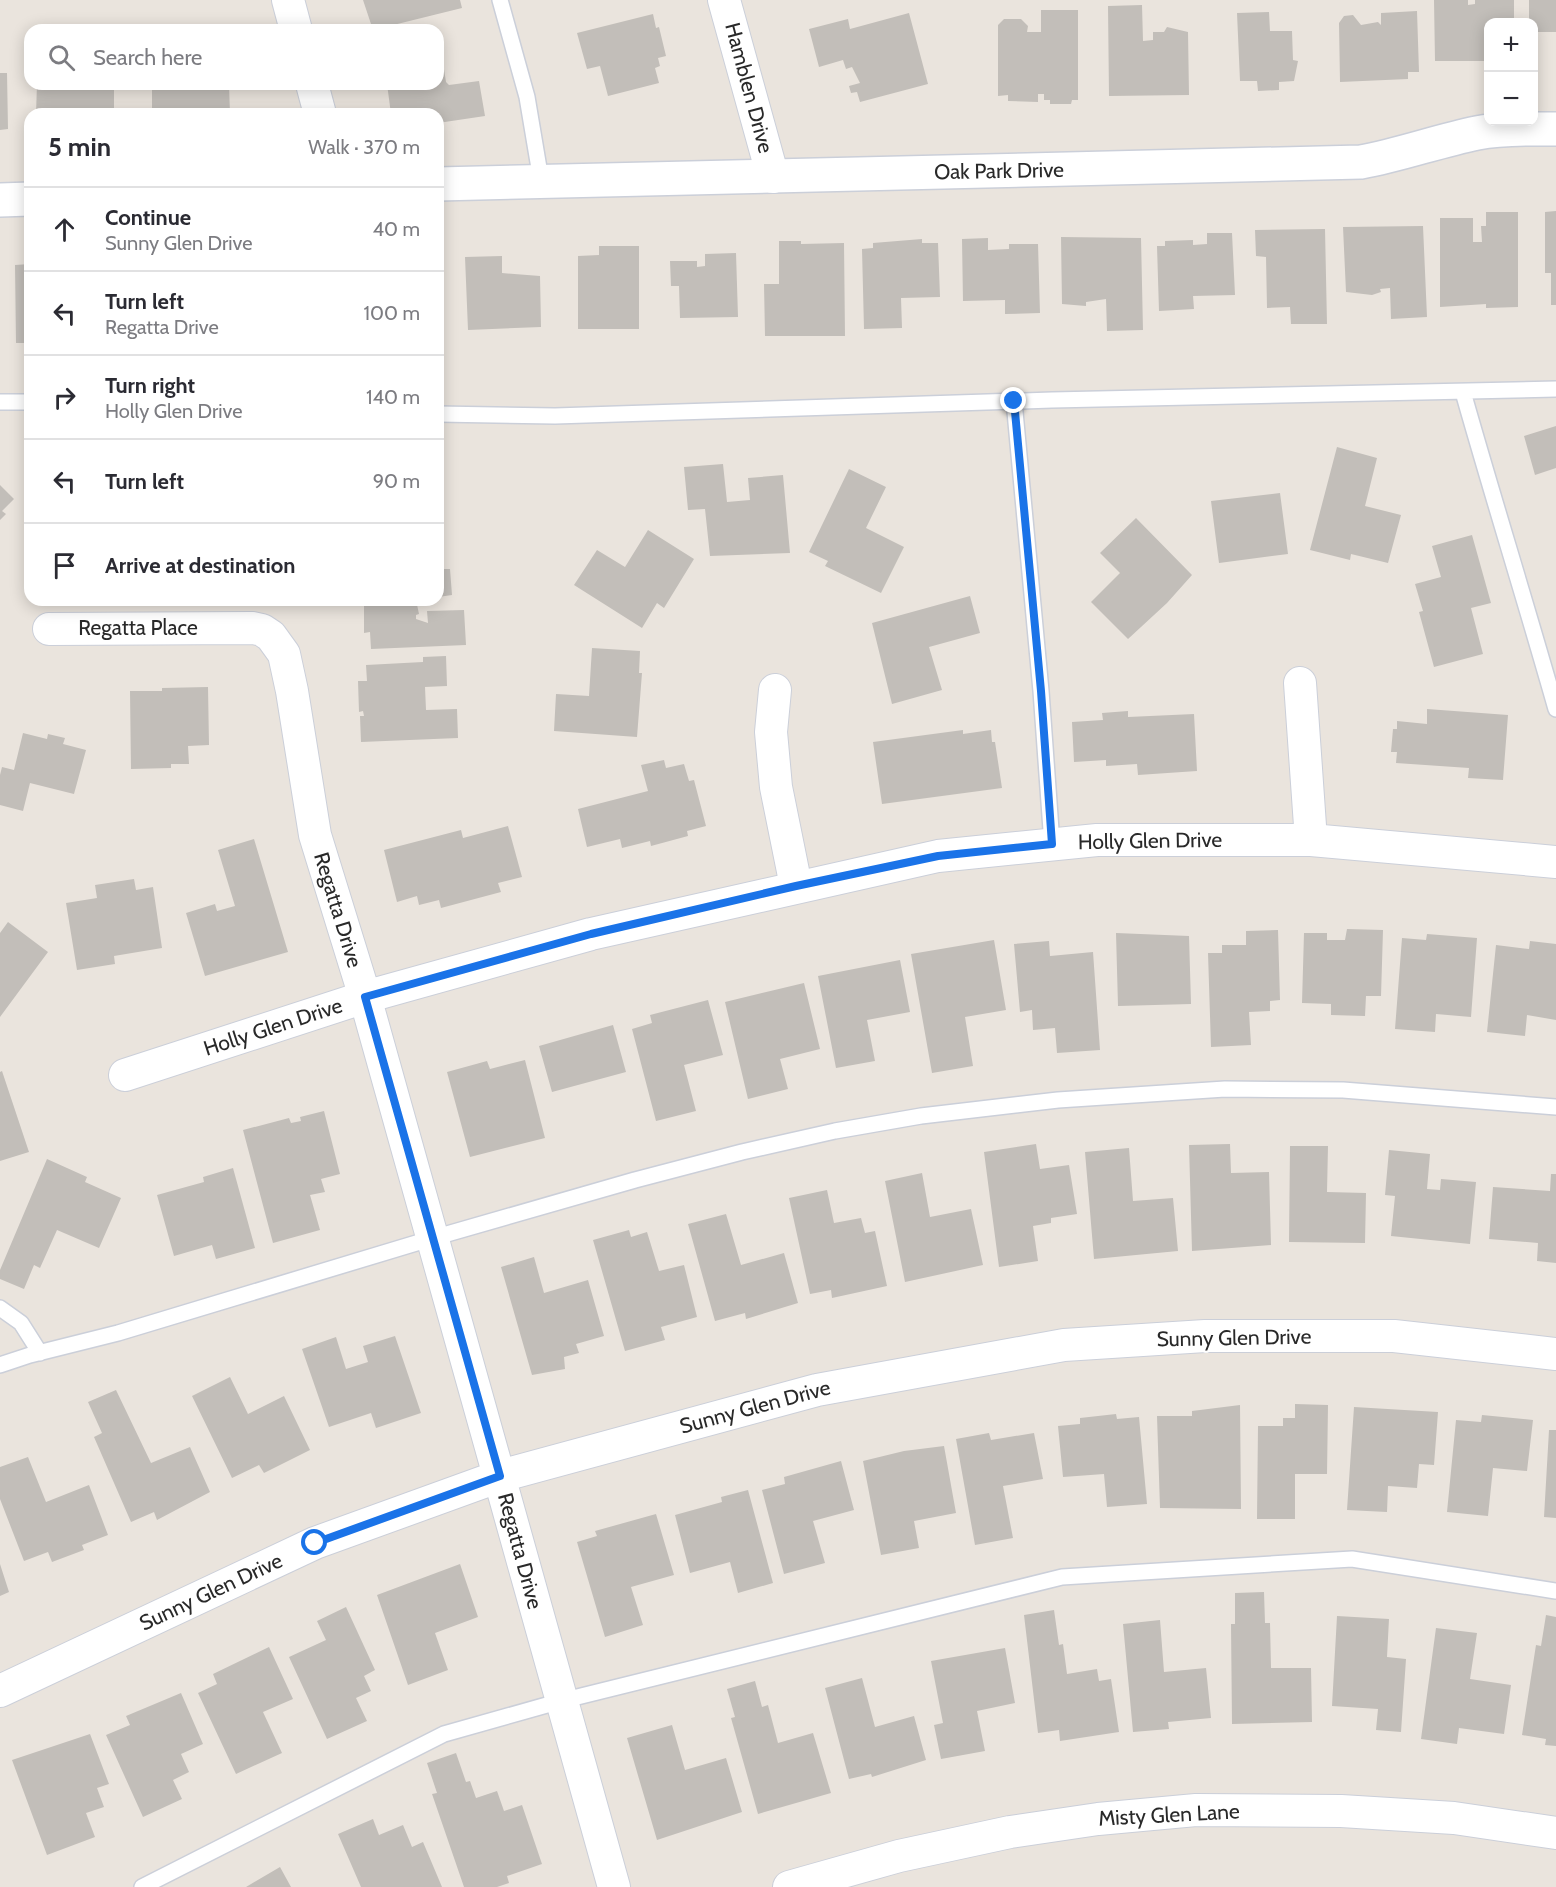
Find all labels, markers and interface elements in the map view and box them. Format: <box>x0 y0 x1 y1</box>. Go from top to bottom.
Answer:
map controls <box>1484 18 1538 126</box>
button: + <box>1484 18 1538 72</box>
street label: Hamblen Drive <box>720 20 779 156</box>
search box <box>24 24 444 90</box>
icon: search <box>45 41 78 74</box>
text: Search here <box>93 44 202 71</box>
button: − <box>1484 72 1538 126</box>
text: 5 min <box>48 131 111 163</box>
text: Walk · 370 m <box>308 135 420 159</box>
street label: Oak Park Drive <box>934 157 1064 184</box>
text: Continue <box>105 204 191 231</box>
icon: ahead <box>48 213 81 246</box>
text: 40 m <box>372 217 420 241</box>
text: Sunny Glen Drive <box>105 231 252 255</box>
text: Turn left <box>105 288 184 315</box>
icon: left <box>48 297 81 330</box>
text: 100 m <box>364 301 420 325</box>
text: Regatta Drive <box>105 315 219 339</box>
text: Turn right <box>105 372 195 399</box>
icon: right <box>48 381 81 414</box>
text: 140 m <box>366 385 420 409</box>
route end <box>1000 387 1026 413</box>
text: Holly Glen Drive <box>105 399 242 423</box>
icon: left <box>48 465 81 498</box>
text: Turn left <box>105 468 184 495</box>
text: 90 m <box>373 469 420 493</box>
icon: arrive <box>48 549 81 582</box>
text: Arrive at destination <box>105 552 295 579</box>
street label: Regatta Place <box>78 615 198 640</box>
street label: Holly Glen Drive <box>1078 827 1223 854</box>
street label: Regatta Drive <box>309 849 368 971</box>
street label: Holly Glen Drive <box>200 992 346 1061</box>
street label: Sunny Glen Drive <box>1156 1324 1312 1351</box>
street label: Sunny Glen Drive <box>677 1374 833 1439</box>
street label: Regatta Drive <box>493 1490 548 1612</box>
route start <box>301 1529 327 1555</box>
street label: Sunny Glen Drive <box>135 1547 286 1636</box>
street label: Misty Glen Lane <box>1098 1798 1241 1831</box>

